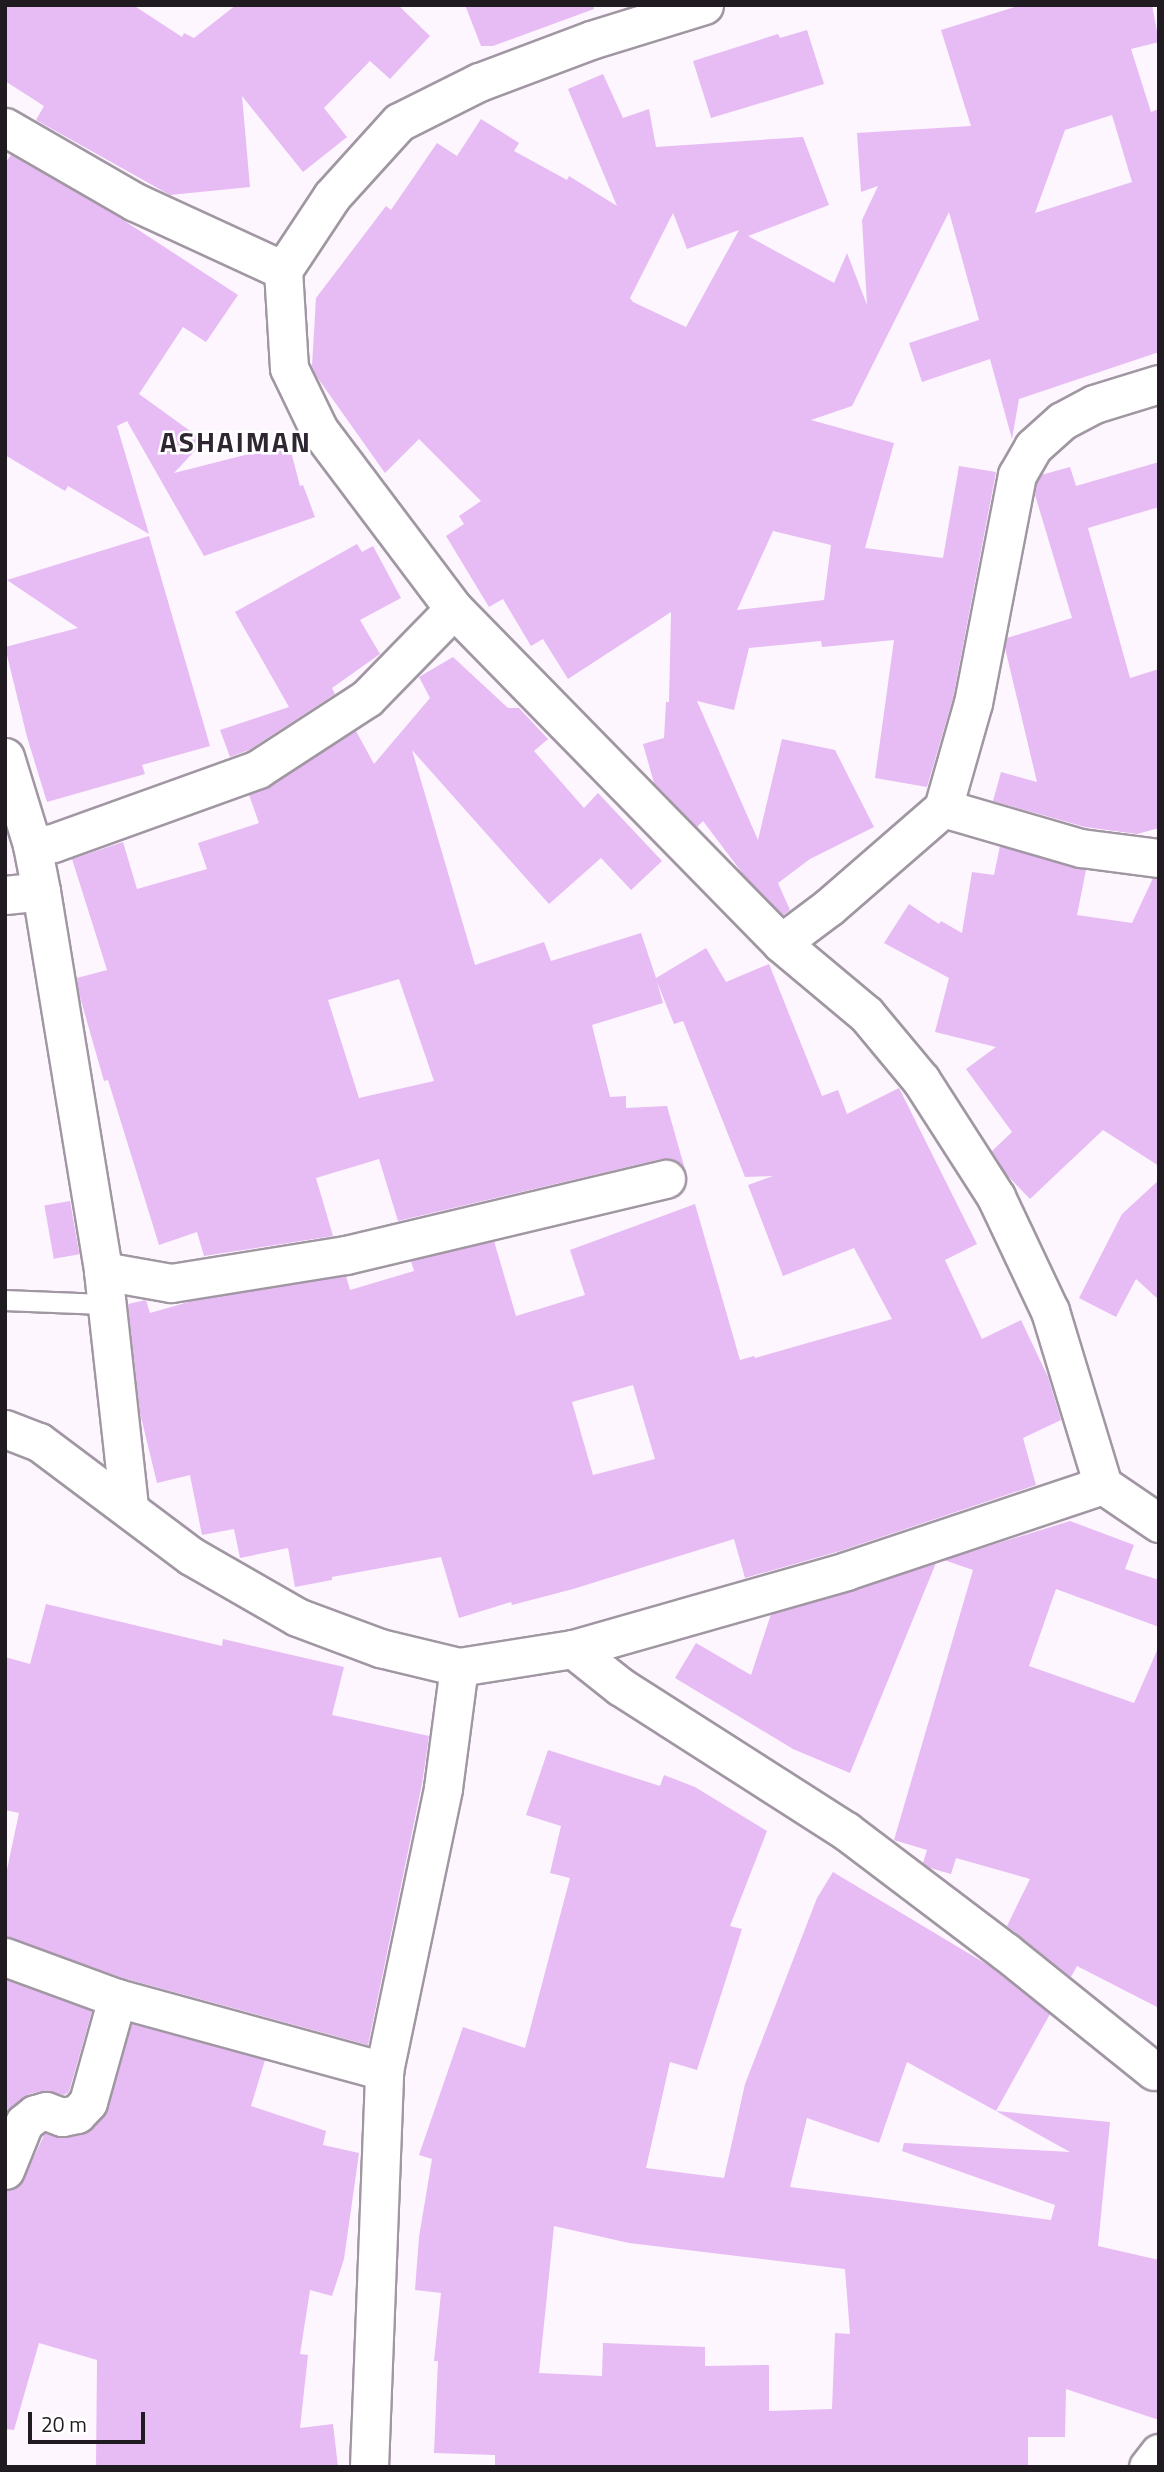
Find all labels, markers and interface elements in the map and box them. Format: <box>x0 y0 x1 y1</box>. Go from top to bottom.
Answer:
district label: ASHAIMAN <box>161 425 311 459</box>
scale bar <box>32 2398 149 2442</box>
text: 20 m <box>41 2408 87 2440</box>

